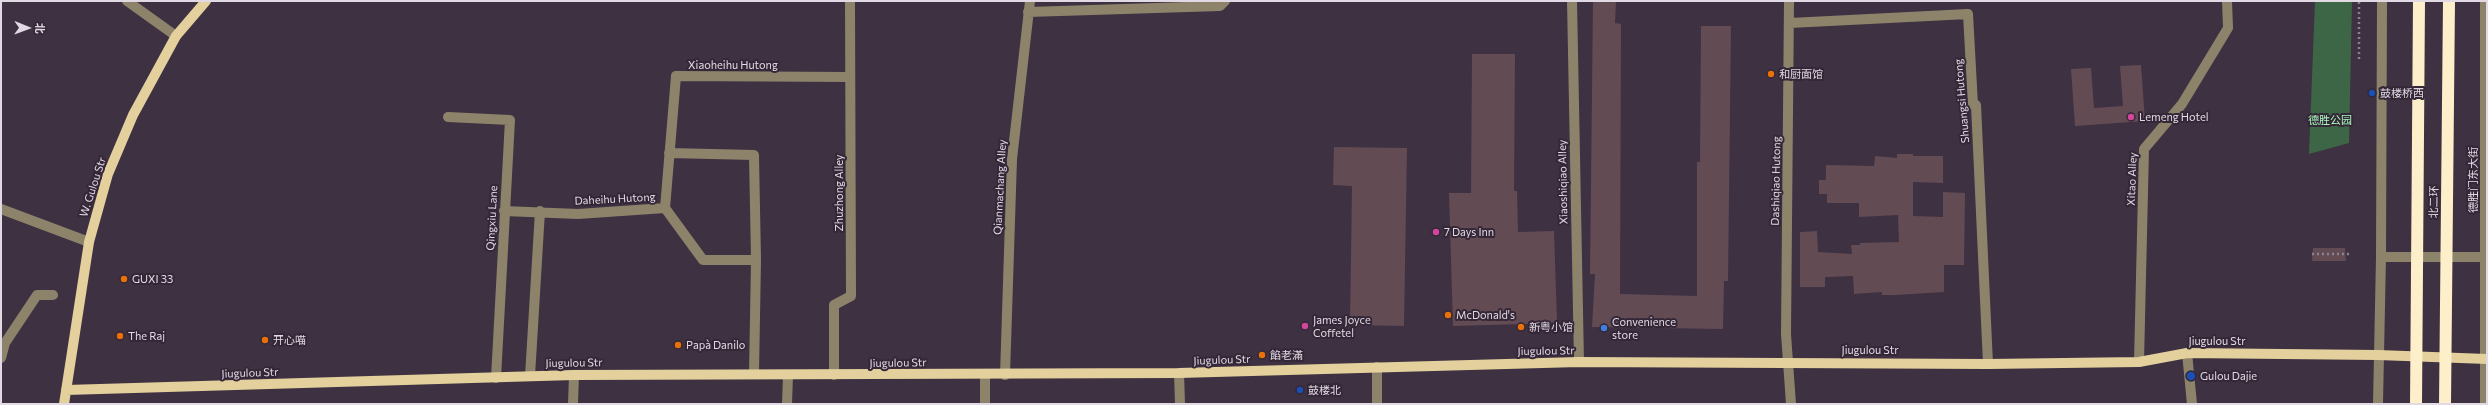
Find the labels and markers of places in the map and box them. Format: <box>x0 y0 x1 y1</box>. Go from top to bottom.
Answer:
place label: 和厨面馆 <box>1779 67 1823 81</box>
marker: 和厨面馆 <box>1766 69 1776 79</box>
place label: 鼓楼桥西 <box>2380 86 2424 100</box>
marker: 鼓楼桥西 <box>2367 88 2377 98</box>
place label: Lemeng Hotel <box>2139 110 2209 124</box>
marker: Lemeng Hotel <box>2126 112 2136 122</box>
place label: 7 Days Inn <box>1444 225 1494 239</box>
marker: 7 Days Inn <box>1431 227 1441 237</box>
place label: GUXI 33 <box>132 272 173 286</box>
marker: GUXI 33 <box>119 274 129 284</box>
place label: McDonald's <box>1456 308 1515 322</box>
marker: McDonald's <box>1443 310 1453 320</box>
place label: James Joyce Coffetel <box>1313 313 1371 339</box>
place label: Convenience store <box>1612 315 1676 341</box>
place label: 新粤小馆 <box>1529 320 1573 334</box>
marker: James Joyce Coffetel <box>1300 321 1310 331</box>
marker: 新粤小馆 <box>1516 322 1526 332</box>
marker: Convenience store <box>1599 323 1609 333</box>
place label: The Raj <box>128 329 165 343</box>
marker: The Raj <box>115 331 125 341</box>
place label: 开心喵 <box>273 333 306 347</box>
marker: 开心喵 <box>260 335 270 345</box>
place label: Papà Danilo <box>686 338 745 352</box>
marker: Papà Danilo <box>673 340 683 350</box>
place label: 餡老滿 <box>1270 348 1303 362</box>
marker: 餡老滿 <box>1257 350 1267 360</box>
place label: Gulou Dajie <box>2200 369 2257 383</box>
marker: Gulou Dajie <box>2185 370 2197 382</box>
place label: 鼓楼北 <box>1308 383 1341 397</box>
marker: 鼓楼北 <box>1295 385 1305 395</box>

